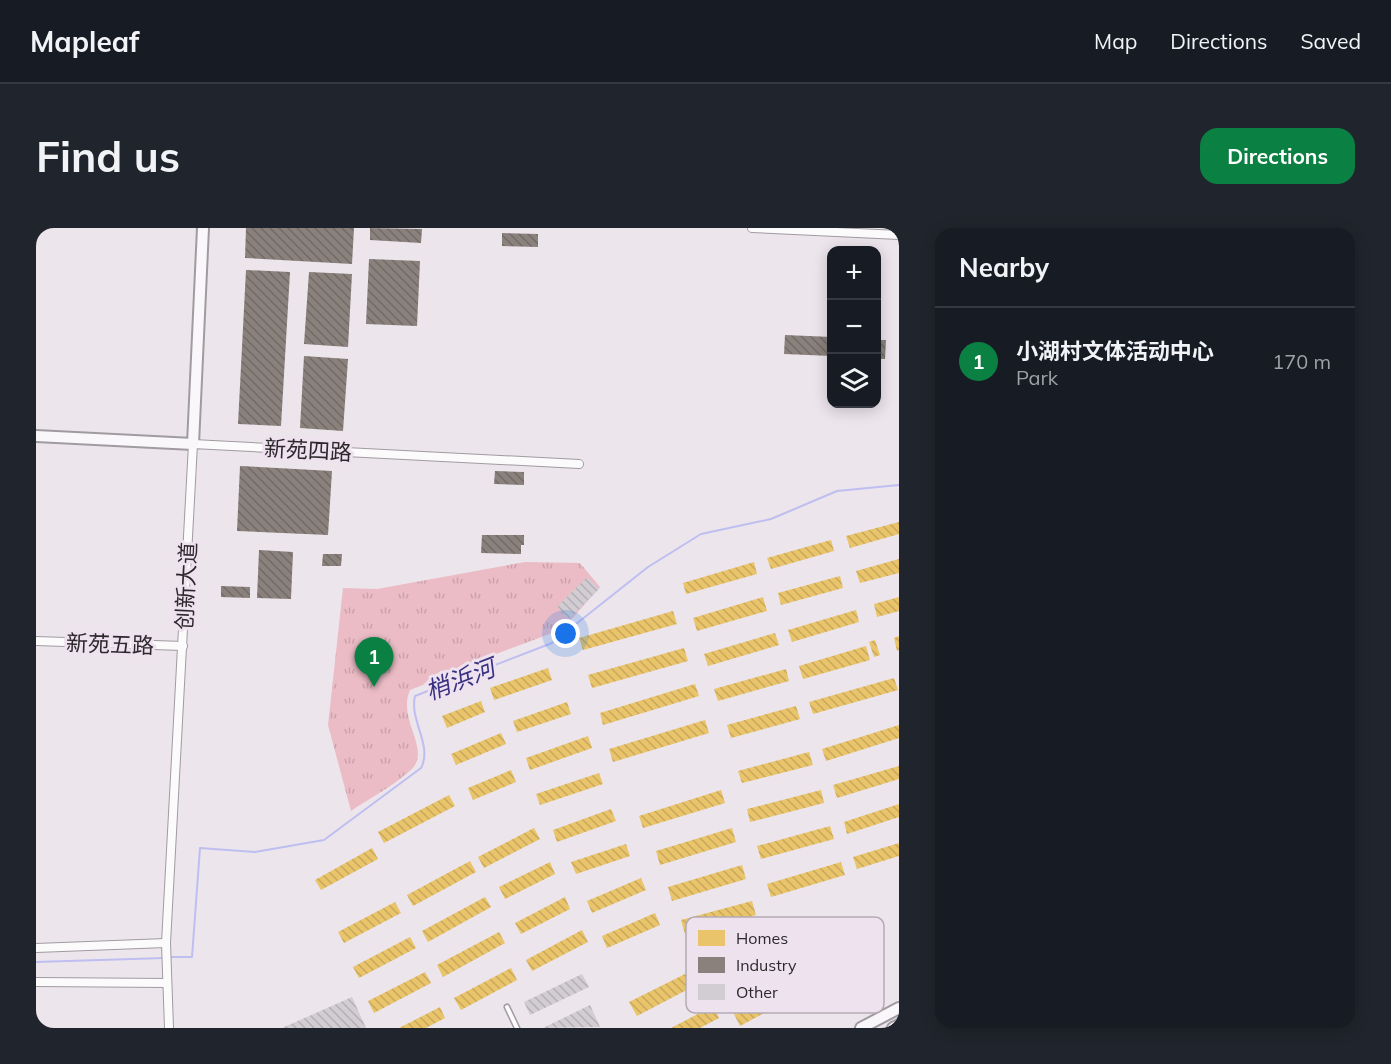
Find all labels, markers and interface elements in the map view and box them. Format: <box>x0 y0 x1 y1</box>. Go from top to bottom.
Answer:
text: Mapleaf <box>30 24 139 59</box>
text: Map <box>1094 28 1137 54</box>
text: Directions <box>1170 28 1267 54</box>
text: Saved <box>1300 28 1361 54</box>
button: Directions <box>1200 128 1355 184</box>
text: Find us <box>36 130 180 183</box>
map controls <box>827 246 881 408</box>
button: + <box>827 246 881 300</box>
text: Nearby <box>959 251 1049 284</box>
button: − <box>827 300 881 354</box>
text: 小湖村文体活动中心 <box>1016 337 1214 365</box>
text: 1 <box>973 349 985 374</box>
text: 170 m <box>1272 349 1331 374</box>
button: layers <box>827 354 881 408</box>
text: Park <box>1016 365 1058 390</box>
street label: 新苑四路 <box>263 434 353 466</box>
street label: 创新大道 <box>170 541 202 631</box>
your location <box>551 619 580 648</box>
street label: 新苑五路 <box>66 628 154 660</box>
pin: 1 <box>354 638 394 687</box>
water label: 梢浜河 <box>421 651 503 706</box>
legend <box>686 917 884 1013</box>
text: Homes <box>736 928 788 948</box>
text: Industry <box>736 955 797 975</box>
text: Other <box>736 982 778 1002</box>

